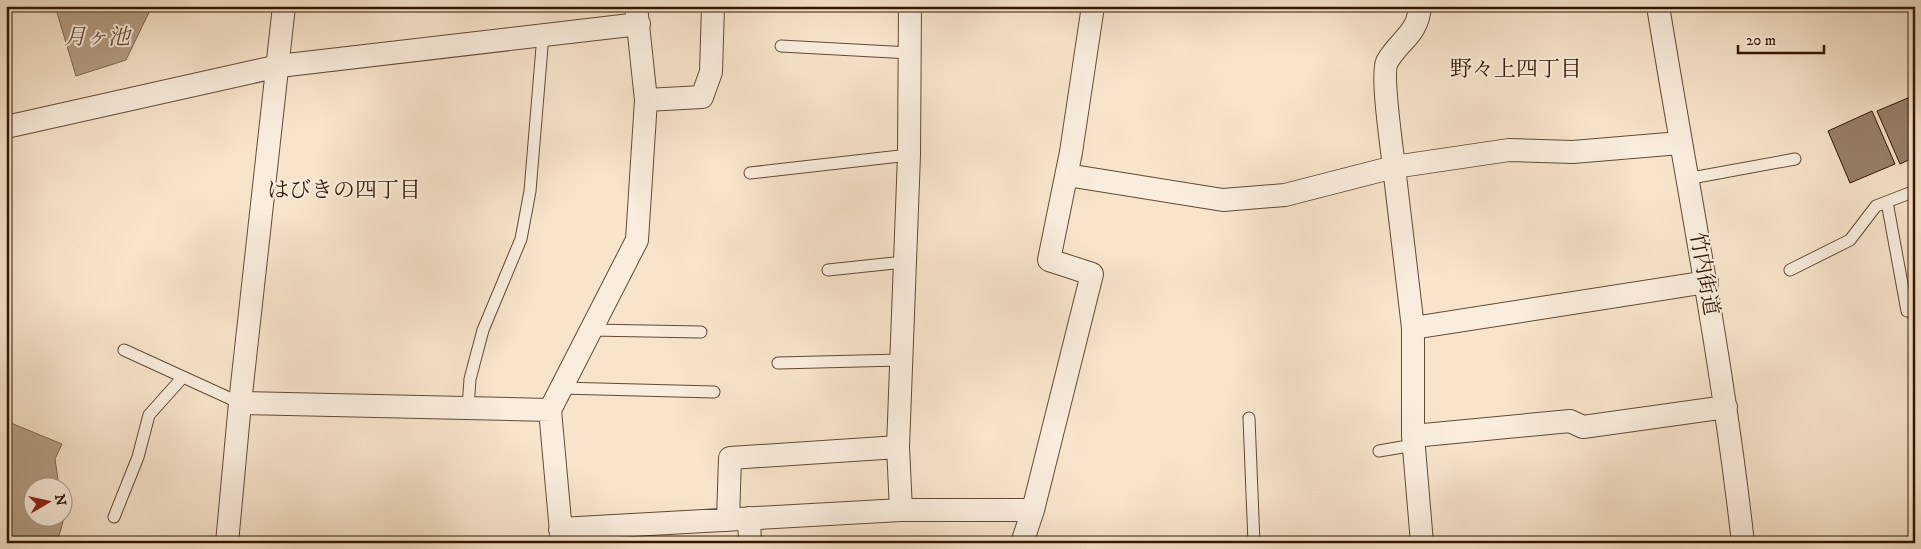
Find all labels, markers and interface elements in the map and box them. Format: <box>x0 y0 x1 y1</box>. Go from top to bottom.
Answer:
scale bar <box>1738 22 1825 54</box>
water label: 月ヶ池 <box>64 24 133 51</box>
text: 20 m <box>1746 31 1776 50</box>
district label: 野々上四丁目 <box>1450 56 1582 83</box>
district label: はびきの四丁目 <box>267 177 421 204</box>
street label: 竹内街道 <box>1684 230 1724 318</box>
north arrow <box>22 476 72 526</box>
text: N <box>50 493 70 508</box>

